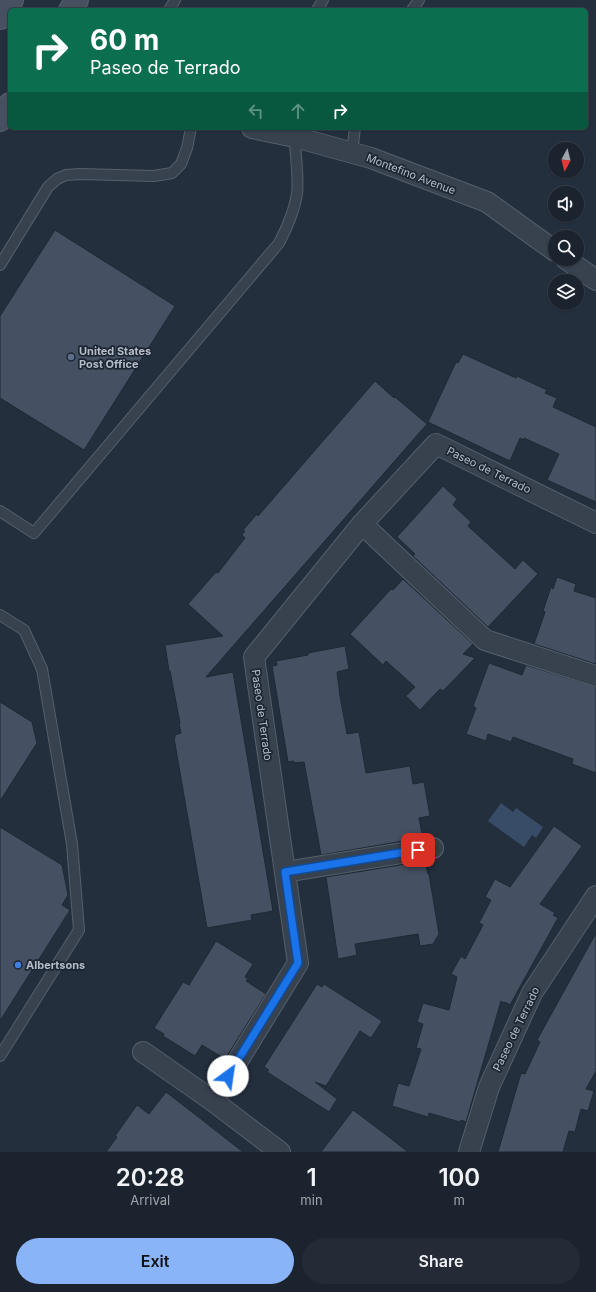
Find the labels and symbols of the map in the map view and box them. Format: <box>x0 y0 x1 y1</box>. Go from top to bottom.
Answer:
north arrow <box>548 142 584 178</box>
street label: Montefino Avenue <box>364 151 458 197</box>
place label: United States Post Office <box>79 344 151 371</box>
marker: United States Post Office <box>66 352 76 362</box>
street label: Paseo de Terrado <box>445 444 534 497</box>
street label: Paseo de Terrado <box>249 668 275 762</box>
pin <box>401 833 435 867</box>
place label: Albertsons <box>26 958 85 972</box>
marker: Albertsons <box>13 960 23 970</box>
street label: Paseo de Terrado <box>490 984 543 1073</box>
position arrow <box>207 1055 249 1097</box>

